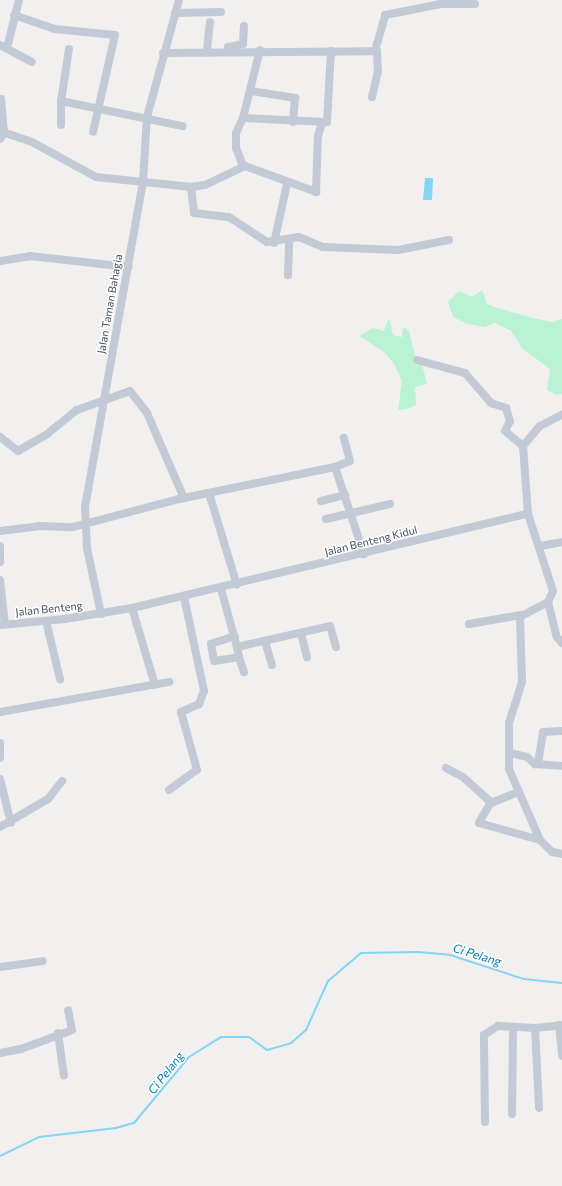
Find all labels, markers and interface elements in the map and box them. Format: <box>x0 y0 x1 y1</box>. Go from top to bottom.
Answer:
street label: Jalan Taman Bahagia <box>95 253 125 355</box>
street label: Jalan Benteng Kidul <box>323 523 419 559</box>
street label: Jalan Benteng <box>15 599 83 619</box>
water label: Ci Pelang <box>451 941 503 969</box>
water label: Ci Pelang <box>145 1049 187 1097</box>

